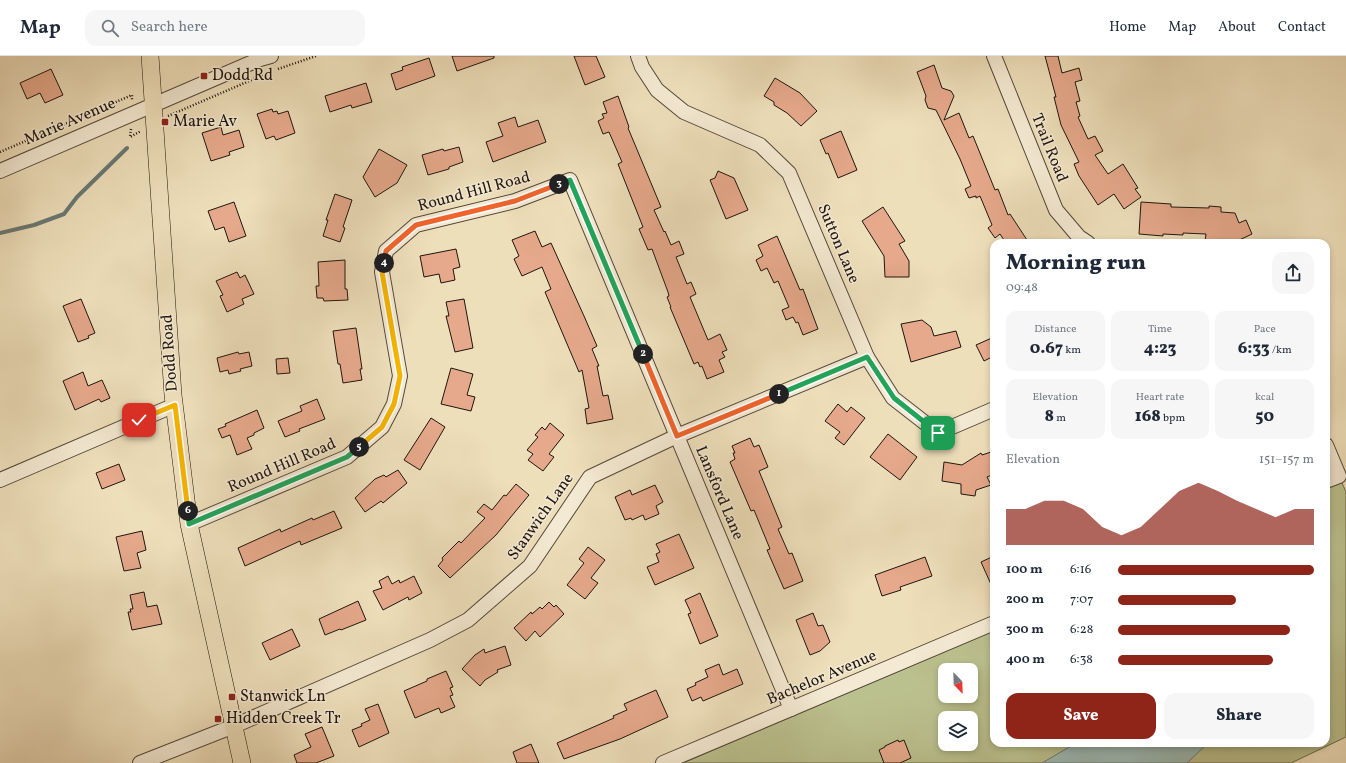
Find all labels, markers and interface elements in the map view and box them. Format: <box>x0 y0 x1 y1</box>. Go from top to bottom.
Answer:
search box <box>85 10 365 46</box>
text: Map <box>20 15 61 41</box>
icon: search <box>99 17 121 39</box>
text: Search here <box>131 17 208 38</box>
text: Home <box>1109 18 1146 37</box>
text: Map <box>1168 18 1196 37</box>
text: About <box>1218 18 1256 37</box>
text: Contact <box>1278 18 1326 37</box>
place label: Dodd Rd <box>212 65 273 87</box>
marker: Dodd Rd <box>199 71 209 81</box>
street label: Marie Avenue <box>21 93 119 151</box>
street label: Trail Road <box>1025 110 1073 186</box>
place label: Marie Av <box>173 111 237 133</box>
marker: Marie Av <box>160 117 170 127</box>
street label: Round Hill Road <box>415 166 533 218</box>
pin: 3 <box>549 174 569 194</box>
text: 3 <box>556 176 562 191</box>
street label: Sutton Lane <box>811 201 865 287</box>
text: Morning run <box>1006 248 1146 279</box>
button: share <box>1272 252 1314 294</box>
pin: 4 <box>374 253 394 273</box>
text: 4 <box>381 255 387 270</box>
text: 09:48 <box>1006 279 1038 297</box>
street label: Dodd Road <box>156 314 184 392</box>
text: Distance <box>1034 322 1076 337</box>
text: Time <box>1148 322 1172 337</box>
text: Pace <box>1254 322 1276 337</box>
text: 0.67 <box>1030 337 1063 360</box>
text: 4:23 <box>1144 337 1176 360</box>
text: 6:33 <box>1238 337 1270 360</box>
text: km <box>1063 343 1081 358</box>
text: /km <box>1270 343 1292 358</box>
pin: 2 <box>633 344 653 364</box>
text: 2 <box>640 346 646 361</box>
pin: 1 <box>769 384 789 404</box>
text: 1 <box>777 386 781 401</box>
text: Elevation <box>1032 390 1078 405</box>
text: Heart rate <box>1136 390 1184 405</box>
text: kcal <box>1255 390 1274 405</box>
pin <box>122 403 156 437</box>
text: 8 <box>1045 405 1054 428</box>
text: 168 <box>1135 405 1161 428</box>
text: 50 <box>1255 405 1274 428</box>
icon: check <box>128 409 150 431</box>
text: m <box>1054 411 1066 426</box>
text: bpm <box>1161 411 1185 426</box>
pin <box>921 416 955 450</box>
icon: arrive <box>927 422 949 444</box>
street label: Round Hill Road <box>224 433 340 499</box>
pin: 5 <box>349 437 369 457</box>
text: 5 <box>356 439 362 454</box>
street label: Lansford Lane <box>689 443 749 543</box>
text: Elevation <box>1006 451 1060 469</box>
text: 151–157 m <box>1259 451 1314 469</box>
street label: Stanwich Lane <box>503 469 579 565</box>
pin: 6 <box>178 501 198 521</box>
text: 6 <box>185 503 191 518</box>
text: 100 m <box>1006 561 1043 579</box>
text: 6:16 <box>1070 561 1091 579</box>
text: 200 m <box>1006 591 1044 609</box>
text: 7:07 <box>1070 591 1094 609</box>
text: 300 m <box>1006 621 1044 639</box>
text: 6:28 <box>1070 621 1093 639</box>
street label: Bachelor Avenue <box>764 645 880 711</box>
text: 400 m <box>1006 651 1045 669</box>
text: 6:38 <box>1070 651 1093 669</box>
north arrow <box>938 663 978 703</box>
map controls <box>938 663 978 751</box>
place label: Stanwick Ln <box>240 686 326 708</box>
marker: Stanwick Ln <box>227 692 237 702</box>
button: Save <box>1006 693 1156 739</box>
button: Share <box>1164 693 1314 739</box>
place label: Hidden Creek Tr <box>226 708 341 730</box>
button: layers <box>938 711 978 751</box>
marker: Hidden Creek Tr <box>213 714 223 724</box>

